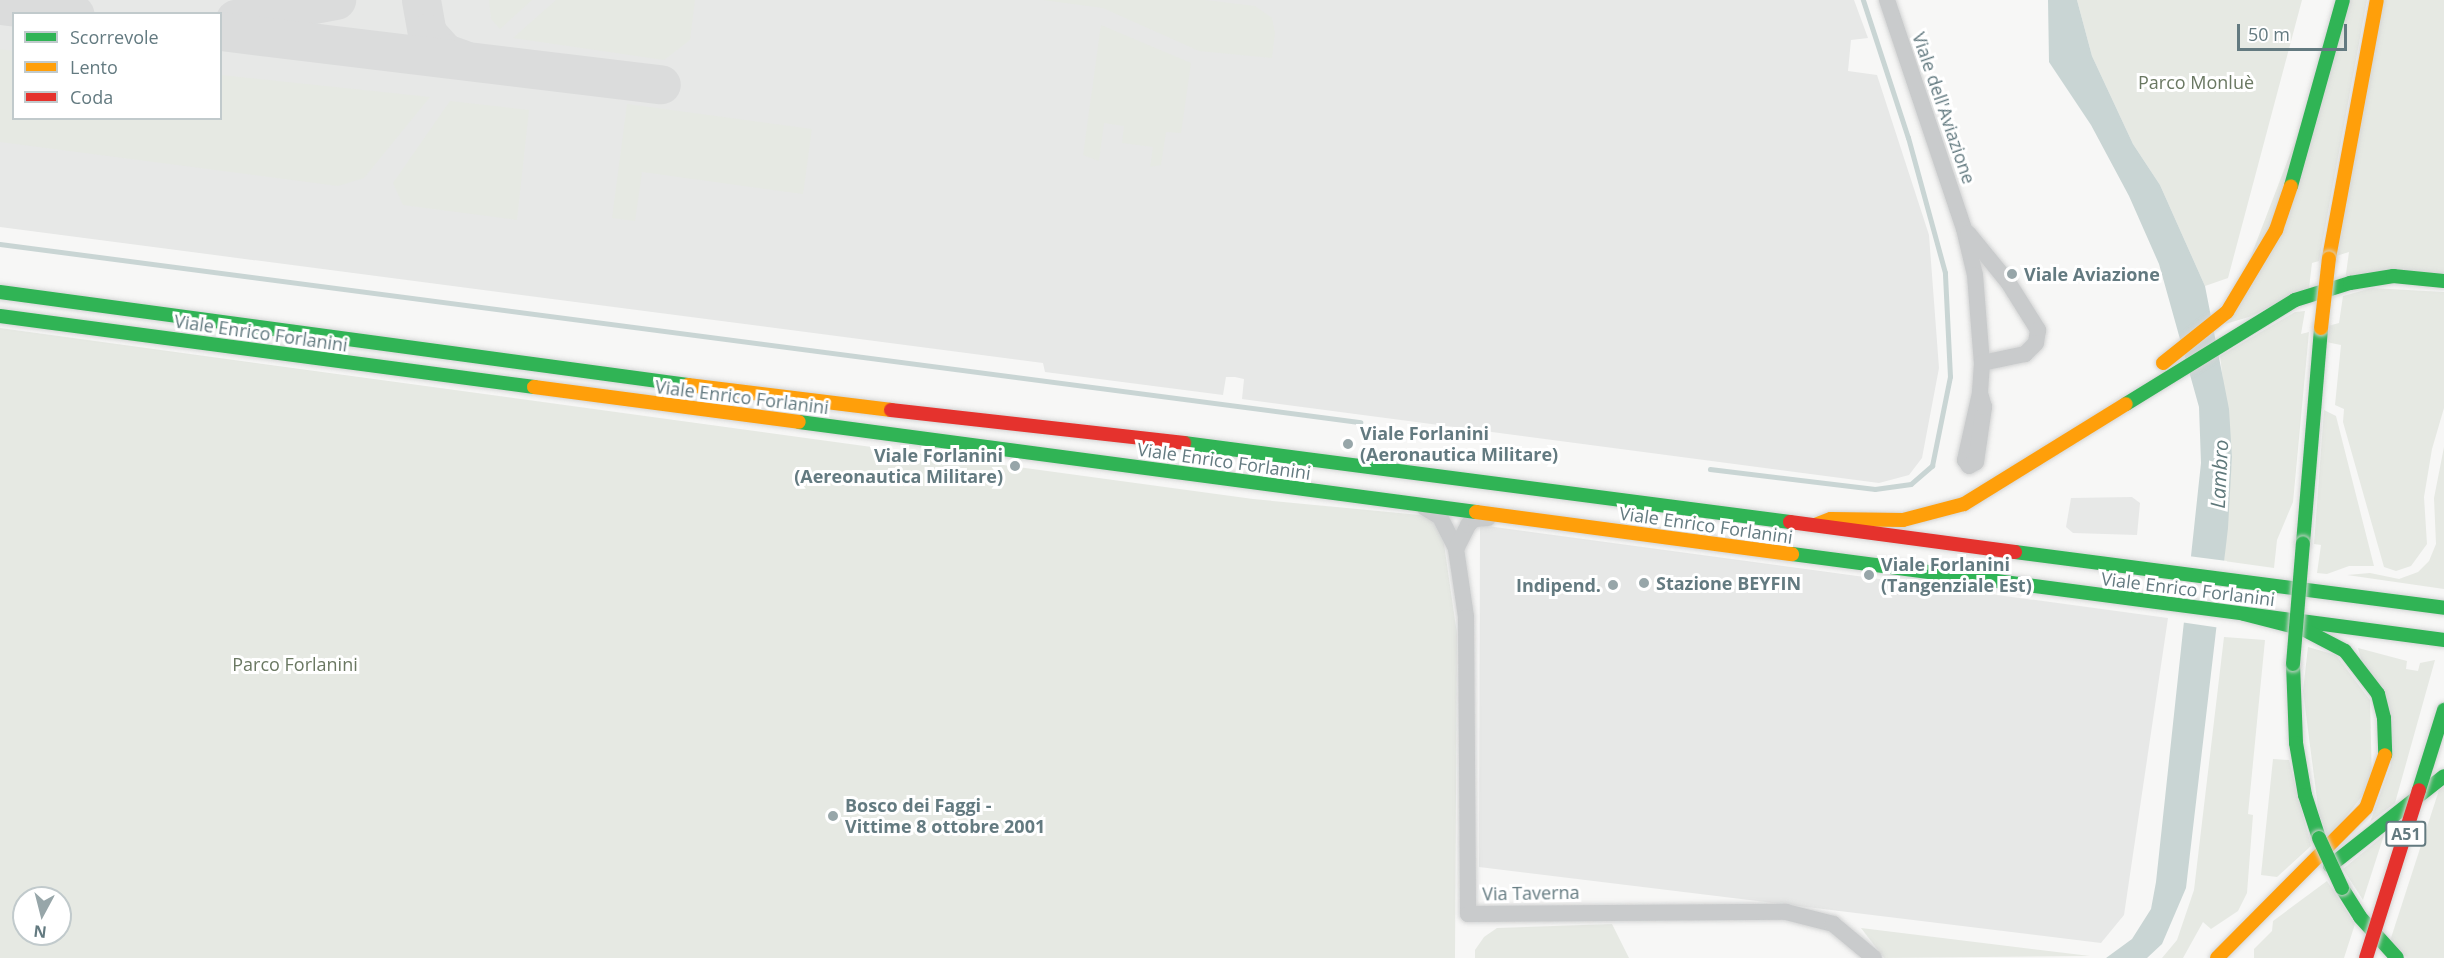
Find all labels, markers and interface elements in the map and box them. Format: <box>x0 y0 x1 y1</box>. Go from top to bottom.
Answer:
legend <box>12 12 222 120</box>
scale bar <box>2240 12 2350 50</box>
text: 50 m <box>2248 22 2290 46</box>
text: Scorrevole <box>70 25 159 49</box>
street label: Viale dell'Aviazione <box>1908 29 1980 187</box>
text: Lento <box>70 55 118 79</box>
park label: Parco Monluè <box>2138 71 2254 93</box>
text: Coda <box>70 85 113 109</box>
place label: Viale Aviazione <box>2024 263 2160 285</box>
marker: Viale Aviazione <box>2005 267 2019 281</box>
street label: Viale Enrico Forlanini <box>173 310 349 356</box>
street label: Viale Enrico Forlanini <box>654 376 830 418</box>
place label: Viale Forlanini (Aeronautica Militare) <box>1360 423 1558 466</box>
marker: Viale Forlanini (Aeronautica Militare) <box>1341 437 1355 451</box>
street label: Viale Enrico Forlanini <box>1136 438 1312 484</box>
water label: Lambro <box>2205 439 2233 509</box>
place label: Viale Forlanini (Aereonautica Militare) <box>794 445 1003 488</box>
marker: Viale Forlanini (Aereonautica Militare) <box>1008 459 1022 473</box>
street label: Viale Enrico Forlanini <box>1618 502 1794 548</box>
place label: Viale Forlanini (Tangenziale Est) <box>1881 554 2032 596</box>
marker: Viale Forlanini (Tangenziale Est) <box>1862 568 1876 582</box>
street label: Viale Enrico Forlanini <box>2100 568 2276 610</box>
place label: Stazione BEYFIN <box>1656 572 1801 594</box>
place label: Indipend. <box>1516 574 1601 596</box>
marker: Stazione BEYFIN <box>1637 576 1651 590</box>
marker: Indipend. <box>1606 578 1620 592</box>
park label: Parco Forlanini <box>232 653 358 675</box>
place label: Bosco dei Faggi - Vittime 8 ottobre 2001 <box>845 795 1045 838</box>
marker: Bosco dei Faggi - Vittime 8 ottobre 2001 <box>826 809 840 823</box>
road number: A51 <box>2385 821 2427 847</box>
street label: Via Taverna <box>1482 881 1580 905</box>
north arrow <box>12 886 72 946</box>
text: N <box>32 920 48 944</box>

